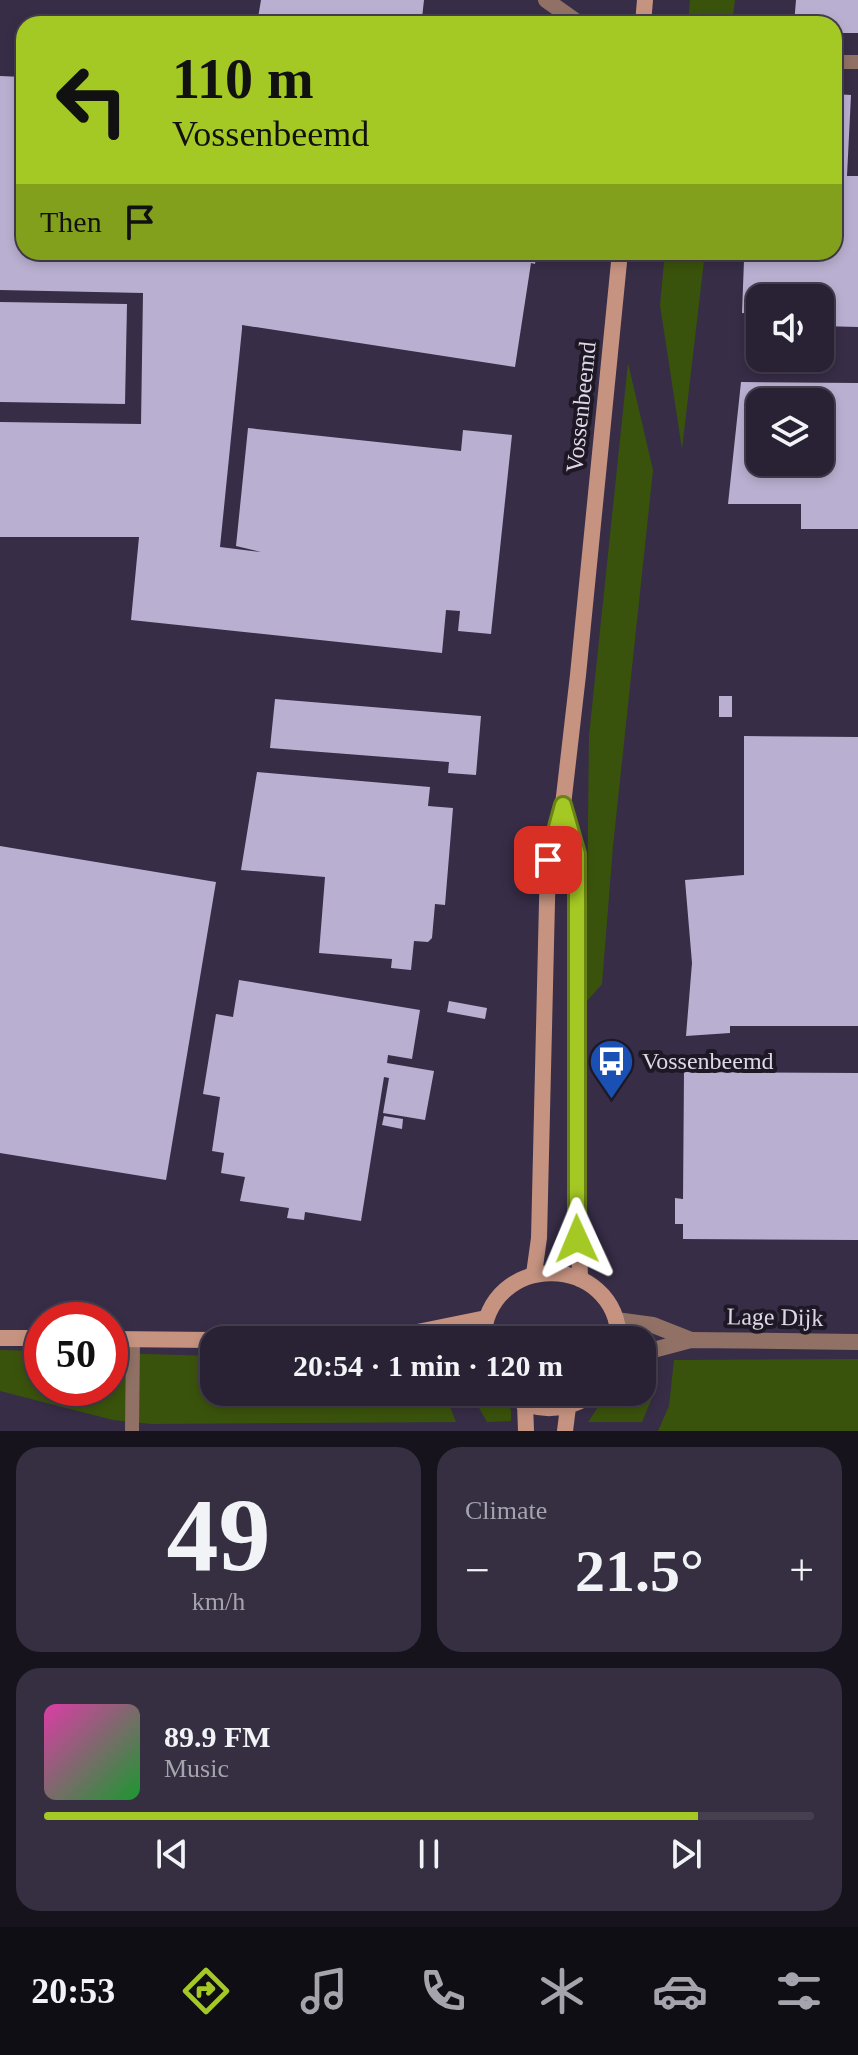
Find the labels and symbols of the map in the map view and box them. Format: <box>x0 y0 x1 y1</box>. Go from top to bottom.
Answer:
street label: Vossenbeemd <box>561 340 601 474</box>
pin <box>514 826 582 894</box>
bus stop icon: Vossenbeemd <box>587 1037 635 1100</box>
place label: Vossenbeemd <box>642 1048 774 1074</box>
position arrow <box>535 1197 619 1281</box>
speed limit sign: 50 <box>24 1302 128 1406</box>
street label: Lage Dijk <box>726 1303 824 1331</box>

